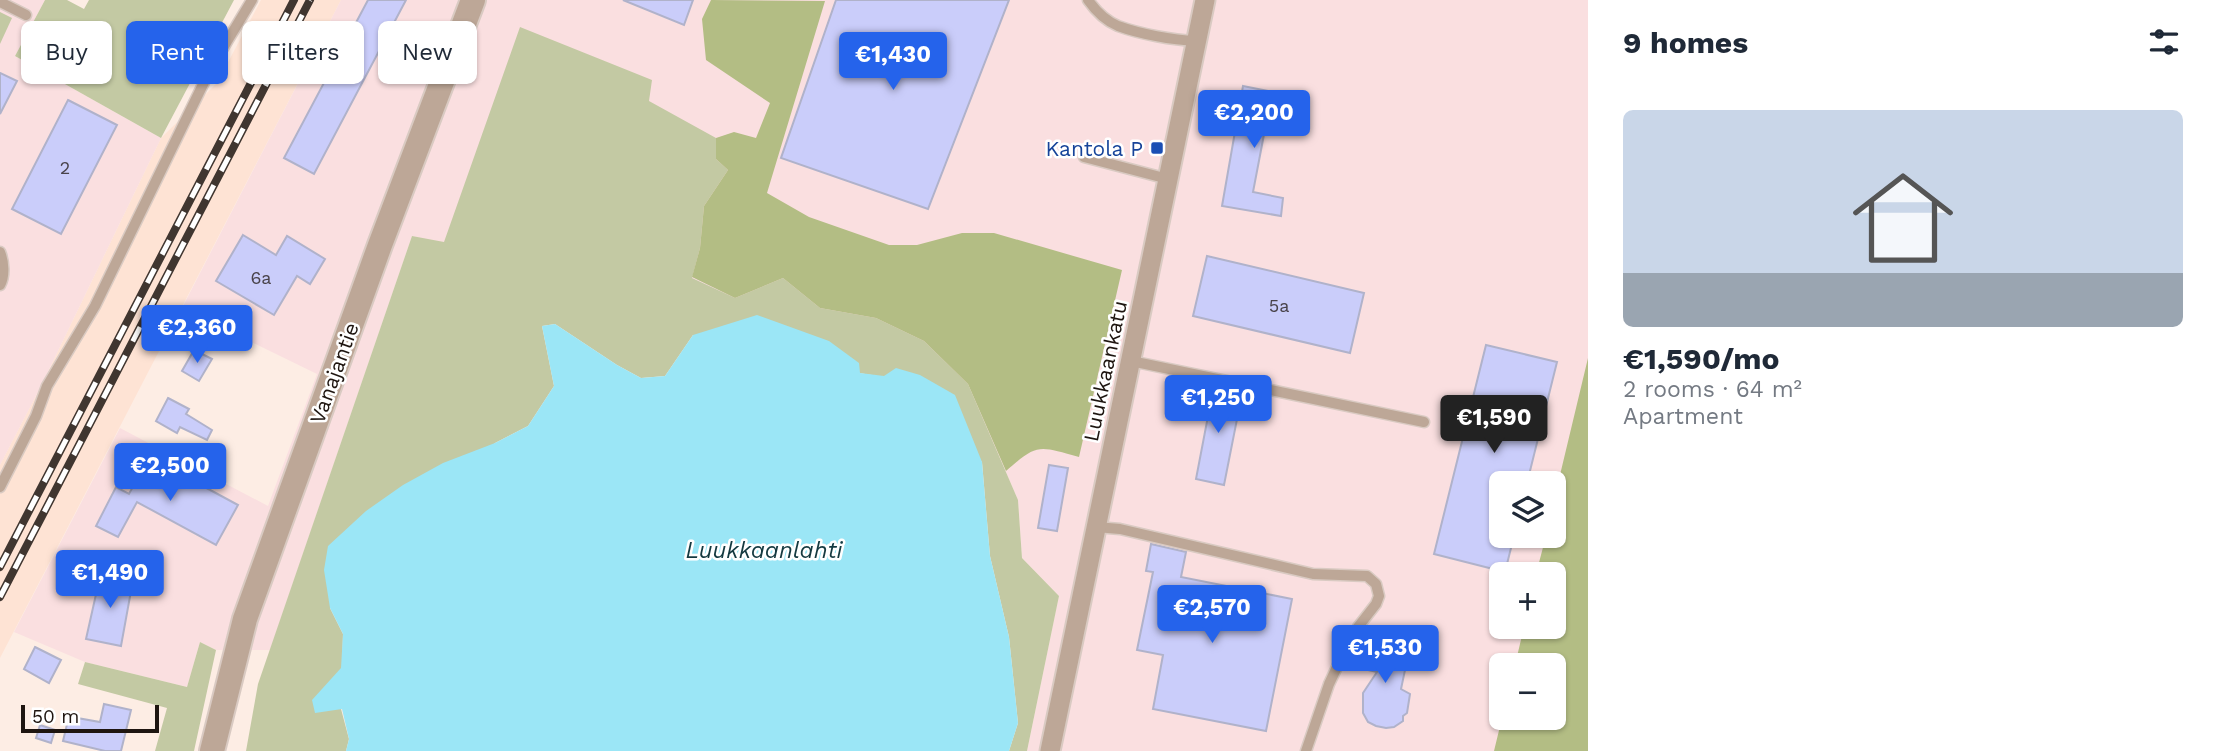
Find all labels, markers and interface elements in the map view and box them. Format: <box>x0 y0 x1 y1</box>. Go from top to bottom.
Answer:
chip: Buy <box>21 21 112 84</box>
chip: Rent <box>126 21 228 84</box>
chip: Filters <box>242 21 364 84</box>
chip: New <box>378 21 477 84</box>
icon: filters <box>2145 23 2183 61</box>
text: 9 homes <box>1623 25 1748 60</box>
pin: €1,430 <box>836 32 950 92</box>
text: €1,430 <box>855 41 931 68</box>
pin: €2,200 <box>1197 90 1311 150</box>
text: €2,200 <box>1214 99 1294 126</box>
place label: Kantola P <box>1046 136 1143 161</box>
marker: Kantola P <box>1149 140 1165 156</box>
icon: home <box>1840 155 1966 281</box>
house number: 2 <box>60 157 70 178</box>
house number: 6a <box>250 267 272 288</box>
house number: 5a <box>1269 295 1289 316</box>
street label: Luukkaankatu <box>1078 298 1132 444</box>
pin: €2,360 <box>140 306 254 365</box>
text: €2,360 <box>157 314 237 341</box>
street label: Vanajantie <box>304 319 364 427</box>
text: €1,590/mo <box>1623 341 1780 376</box>
pin: €1,250 <box>1161 376 1275 435</box>
text: 2 rooms · 64 m² <box>1623 376 1802 403</box>
text: €1,250 <box>1181 384 1255 411</box>
pin: €1,590 <box>1437 396 1551 455</box>
text: Apartment <box>1623 403 1743 430</box>
text: €1,590 <box>1456 404 1532 431</box>
pin: €2,500 <box>113 444 227 503</box>
text: €2,500 <box>130 452 210 479</box>
map controls <box>1489 471 1566 730</box>
button: layers <box>1489 471 1566 548</box>
water label: Luukkaanlahti <box>685 537 844 564</box>
pin: €1,490 <box>53 550 167 610</box>
text: €1,490 <box>72 559 148 586</box>
button: + <box>1489 562 1566 639</box>
pin: €2,570 <box>1155 586 1269 645</box>
text: €2,570 <box>1173 594 1251 621</box>
pin: €1,530 <box>1328 626 1442 685</box>
text: €1,530 <box>1348 634 1422 661</box>
button: − <box>1489 653 1566 730</box>
scale bar <box>21 702 159 734</box>
text: 50 m <box>32 705 79 728</box>

